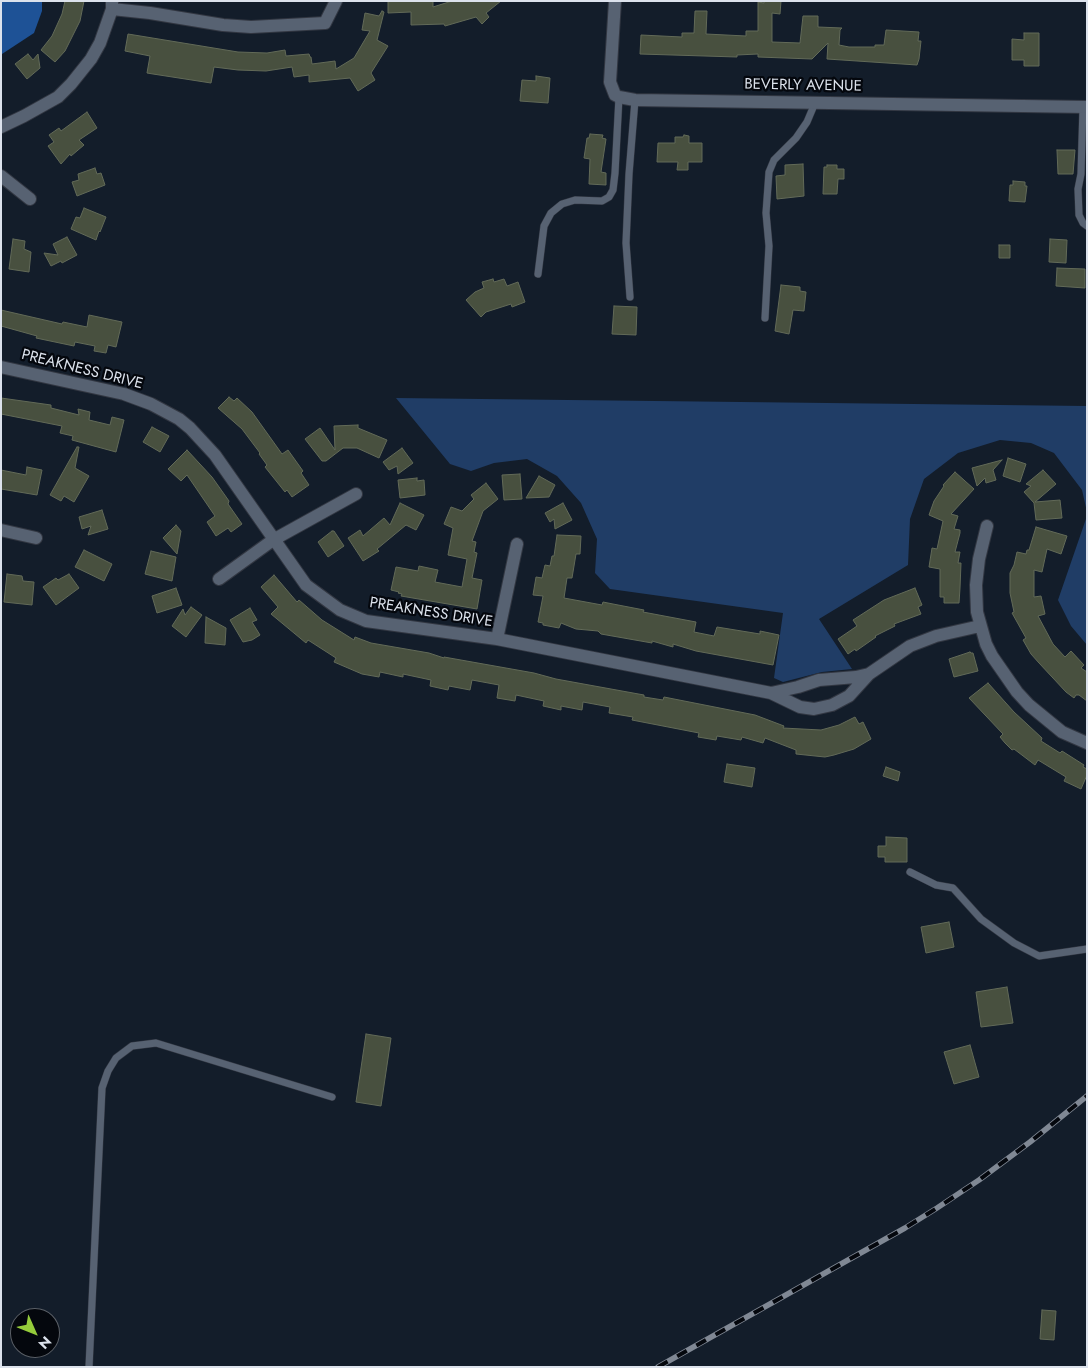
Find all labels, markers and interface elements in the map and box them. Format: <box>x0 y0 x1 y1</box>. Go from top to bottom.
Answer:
street label: BEVERLY AVENUE <box>744 76 862 96</box>
street label: PREAKNESS DRIVE <box>19 346 145 394</box>
street label: PREAKNESS DRIVE <box>368 594 494 632</box>
north arrow <box>10 1308 60 1358</box>
text: N <box>34 1332 56 1354</box>

